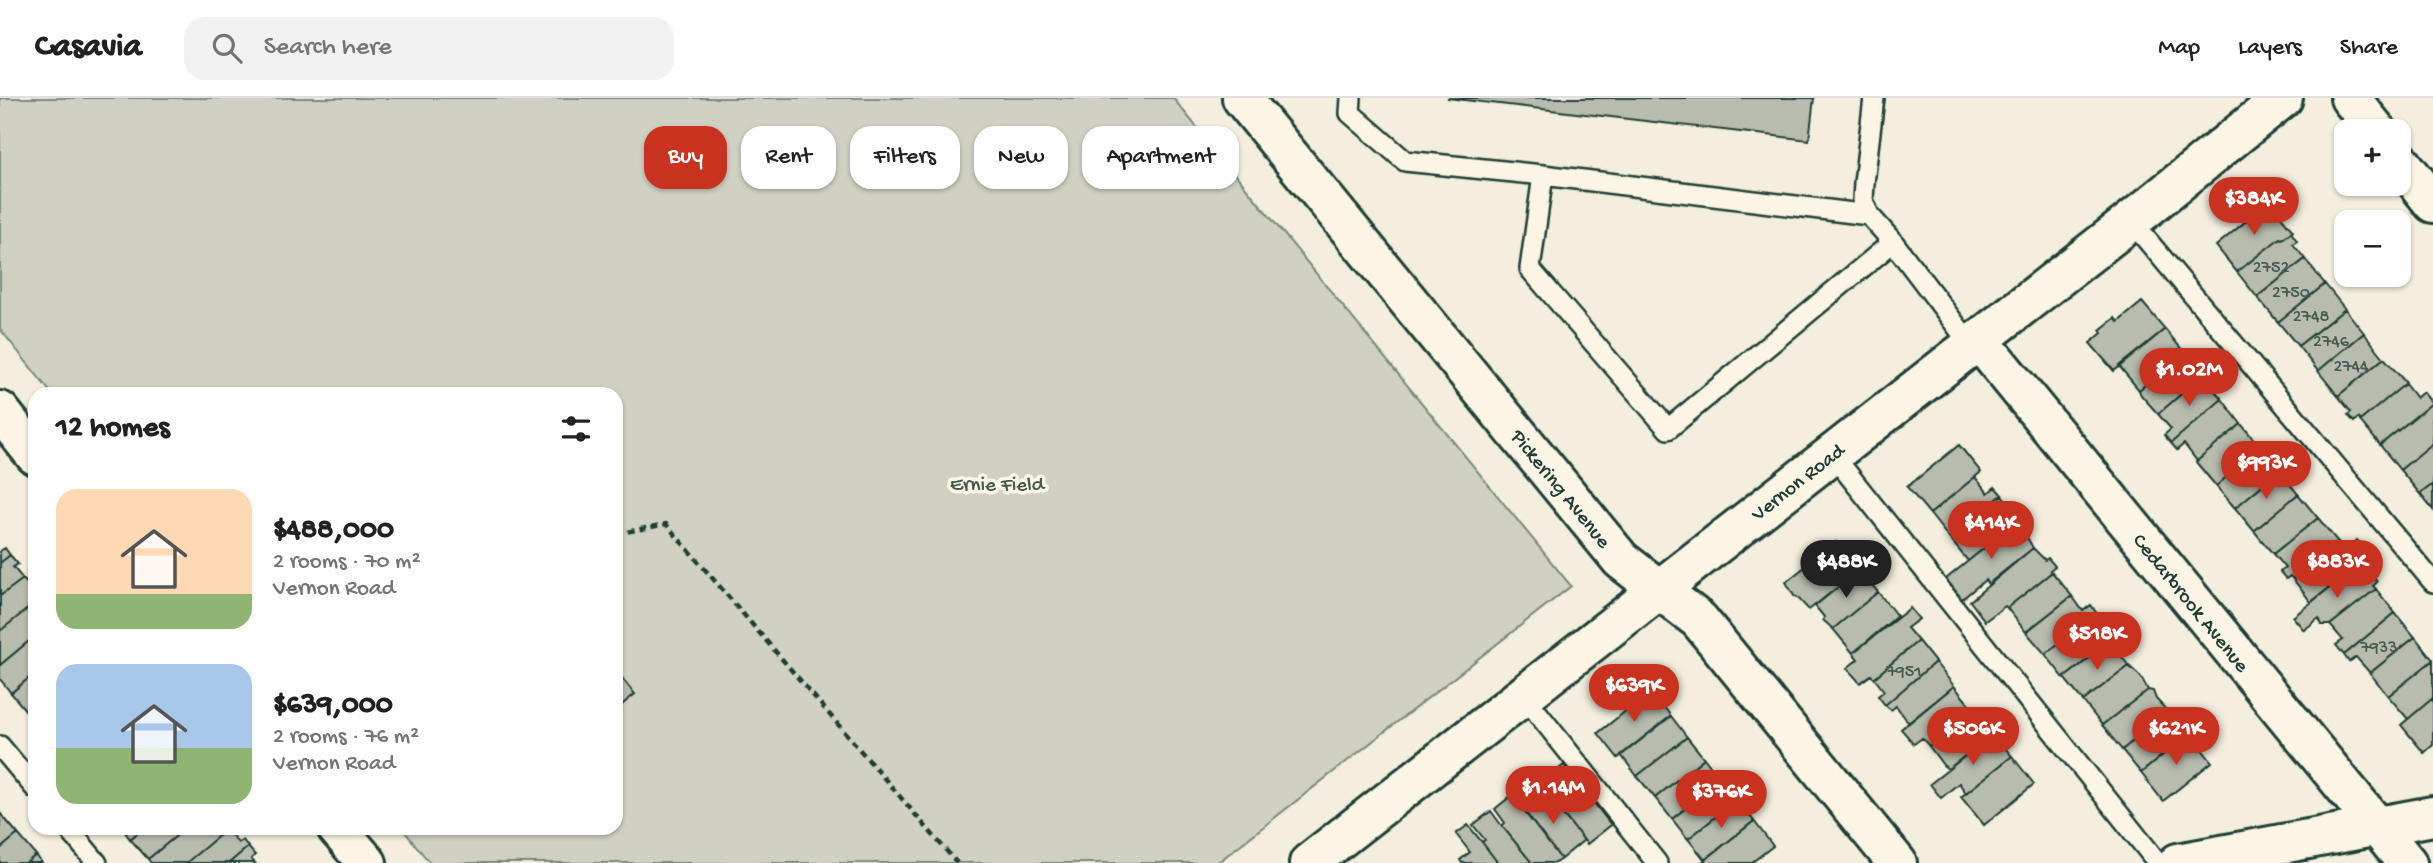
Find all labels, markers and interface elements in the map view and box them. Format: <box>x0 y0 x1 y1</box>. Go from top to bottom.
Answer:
search box <box>184 17 674 80</box>
text: Casavia <box>35 29 142 67</box>
icon: search <box>208 29 246 67</box>
text: Search here <box>264 33 392 64</box>
text: Map <box>2158 34 2200 63</box>
text: Layers <box>2238 34 2302 63</box>
text: Share <box>2340 34 2398 63</box>
map controls <box>2334 119 2411 287</box>
button: + <box>2334 119 2411 196</box>
chip: Buy <box>644 126 727 189</box>
chip: Rent <box>741 126 836 189</box>
chip: Filters <box>850 126 960 189</box>
chip: New <box>974 126 1068 189</box>
chip: Apartment <box>1082 126 1239 189</box>
pin: $384K <box>2205 178 2303 237</box>
text: $384K <box>2225 186 2283 213</box>
button: − <box>2334 210 2411 287</box>
house number: 2752 <box>2253 258 2289 279</box>
house number: 2750 <box>2272 283 2310 304</box>
house number: 2748 <box>2293 307 2329 328</box>
house number: 2746 <box>2313 332 2350 353</box>
pin: $1.02M <box>2132 348 2246 408</box>
text: $1.02M <box>2155 357 2223 384</box>
house number: 2744 <box>2333 357 2369 378</box>
icon: filters <box>557 410 595 448</box>
text: 12 homes <box>56 412 169 447</box>
street label: Pickering Avenue <box>1503 425 1616 556</box>
street label: Vernon Road <box>1747 439 1852 529</box>
pin: $993K <box>2217 442 2315 501</box>
text: $993K <box>2237 450 2295 477</box>
park label: Ernie Field <box>950 474 1046 499</box>
pin: $414K <box>1942 502 2040 561</box>
text: $414K <box>1964 510 2018 537</box>
text: $488,000 <box>273 514 394 549</box>
icon: home <box>112 517 196 601</box>
street label: Cedarbrook Avenue <box>2126 530 2254 680</box>
pin: $488K <box>1797 540 1895 600</box>
pin: $883K <box>2288 540 2386 600</box>
text: 2 rooms · 70 m² <box>273 549 421 576</box>
text: $488K <box>1816 549 1876 576</box>
text: $883K <box>2307 549 2367 576</box>
text: Vernon Road <box>273 576 395 603</box>
pin: $518K <box>2048 612 2146 672</box>
text: $518K <box>2069 621 2125 648</box>
house number: 7933 <box>2359 638 2398 659</box>
house number: 7951 <box>1885 662 1922 683</box>
pin: $639K <box>1585 664 1683 724</box>
text: $639K <box>1605 673 1663 700</box>
text: $639,000 <box>273 689 393 724</box>
icon: home <box>112 692 196 776</box>
pin: $506K <box>1924 708 2022 767</box>
pin: $621K <box>2127 708 2225 767</box>
text: $506K <box>1943 716 2003 743</box>
text: $621K <box>2148 716 2204 743</box>
text: 2 rooms · 76 m² <box>273 724 419 751</box>
text: Vernon Road <box>273 751 395 778</box>
pin: $1.14M <box>1496 766 1610 826</box>
pin: $376K <box>1672 770 1770 830</box>
text: $1.14M <box>1522 775 1584 802</box>
text: $376K <box>1692 779 1750 806</box>

